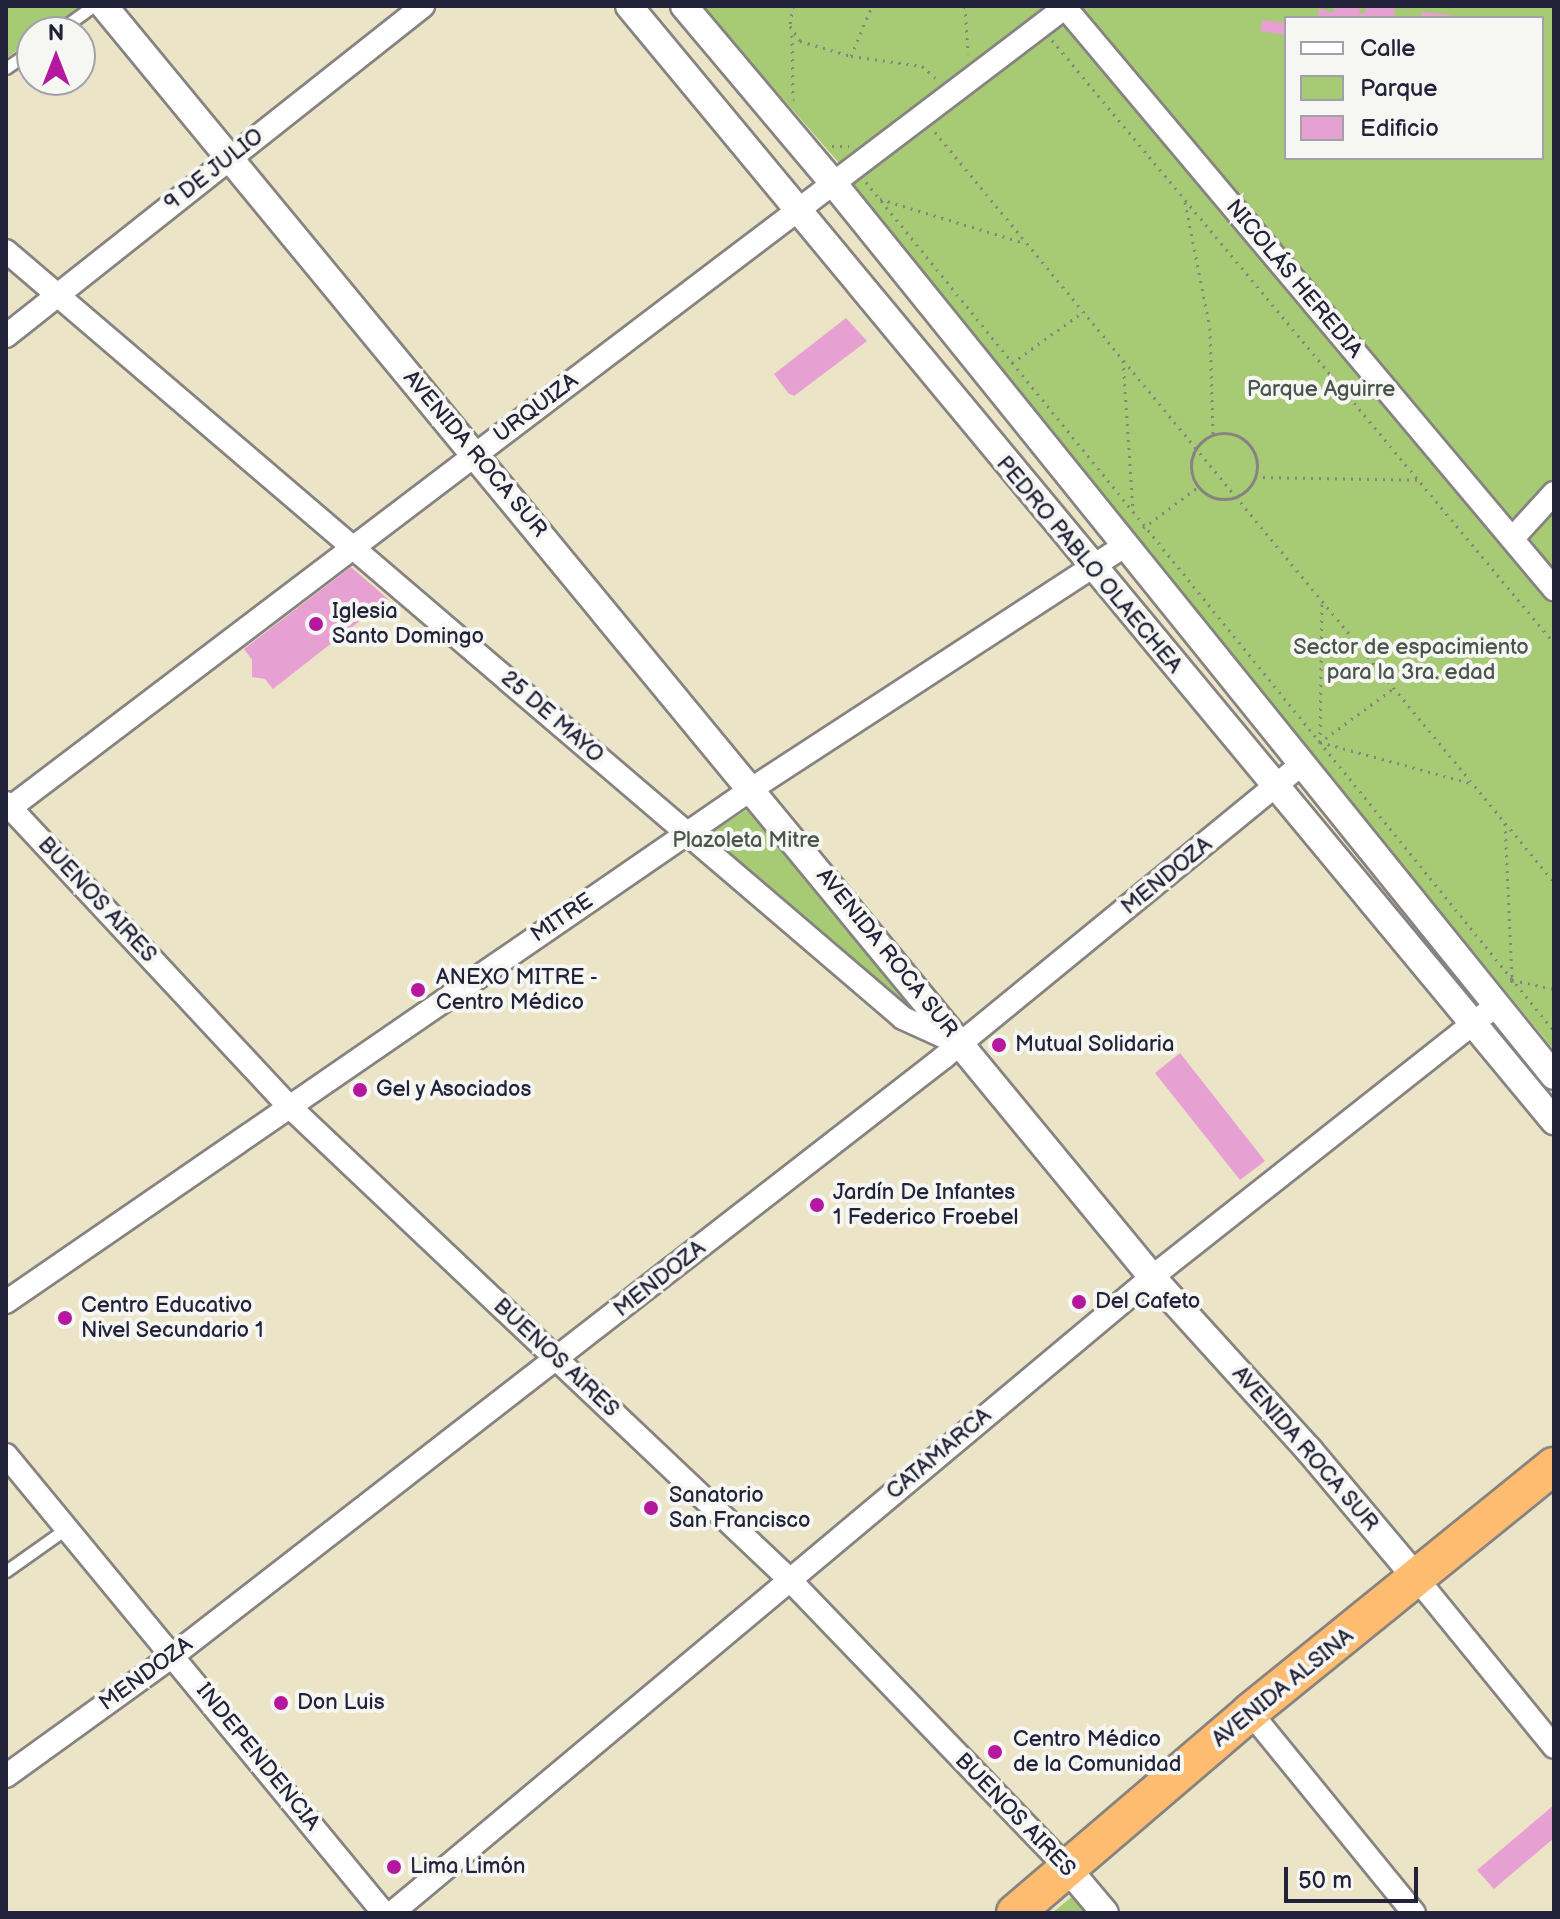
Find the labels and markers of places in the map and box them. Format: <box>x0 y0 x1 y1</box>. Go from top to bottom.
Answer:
place label: Iglesia Santo Domingo <box>332 598 484 650</box>
marker: Iglesia Santo Domingo <box>307 615 325 633</box>
place label: ANEXO MITRE - Centro Médico <box>436 964 599 1016</box>
marker: ANEXO MITRE - Centro Médico <box>407 979 429 1001</box>
place label: Mutual Solidaria <box>1015 1032 1175 1058</box>
marker: Mutual Solidaria <box>990 1036 1008 1054</box>
place label: Gel y Asociados <box>376 1077 534 1103</box>
marker: Gel y Asociados <box>351 1081 369 1099</box>
place label: Jardín De Infantes 1 Federico Froebel <box>833 1179 1018 1230</box>
marker: Jardín De Infantes 1 Federico Froebel <box>808 1196 826 1214</box>
place label: Del Cafeto <box>1095 1289 1200 1315</box>
place label: Centro Educativo Nivel Secundario 1 <box>81 1292 264 1344</box>
marker: Del Cafeto <box>1070 1293 1088 1311</box>
marker: Centro Educativo Nivel Secundario 1 <box>56 1309 74 1327</box>
place label: Sanatorio San Francisco <box>669 1482 811 1534</box>
marker: Sanatorio San Francisco <box>640 1497 662 1519</box>
place label: Don Luis <box>297 1690 385 1716</box>
marker: Don Luis <box>272 1694 290 1712</box>
place label: Centro Médico de la Comunidad <box>1013 1726 1181 1778</box>
marker: Centro Médico de la Comunidad <box>984 1741 1006 1763</box>
place label: Lima Limón <box>410 1854 525 1880</box>
marker: Lima Limón <box>385 1858 403 1876</box>

